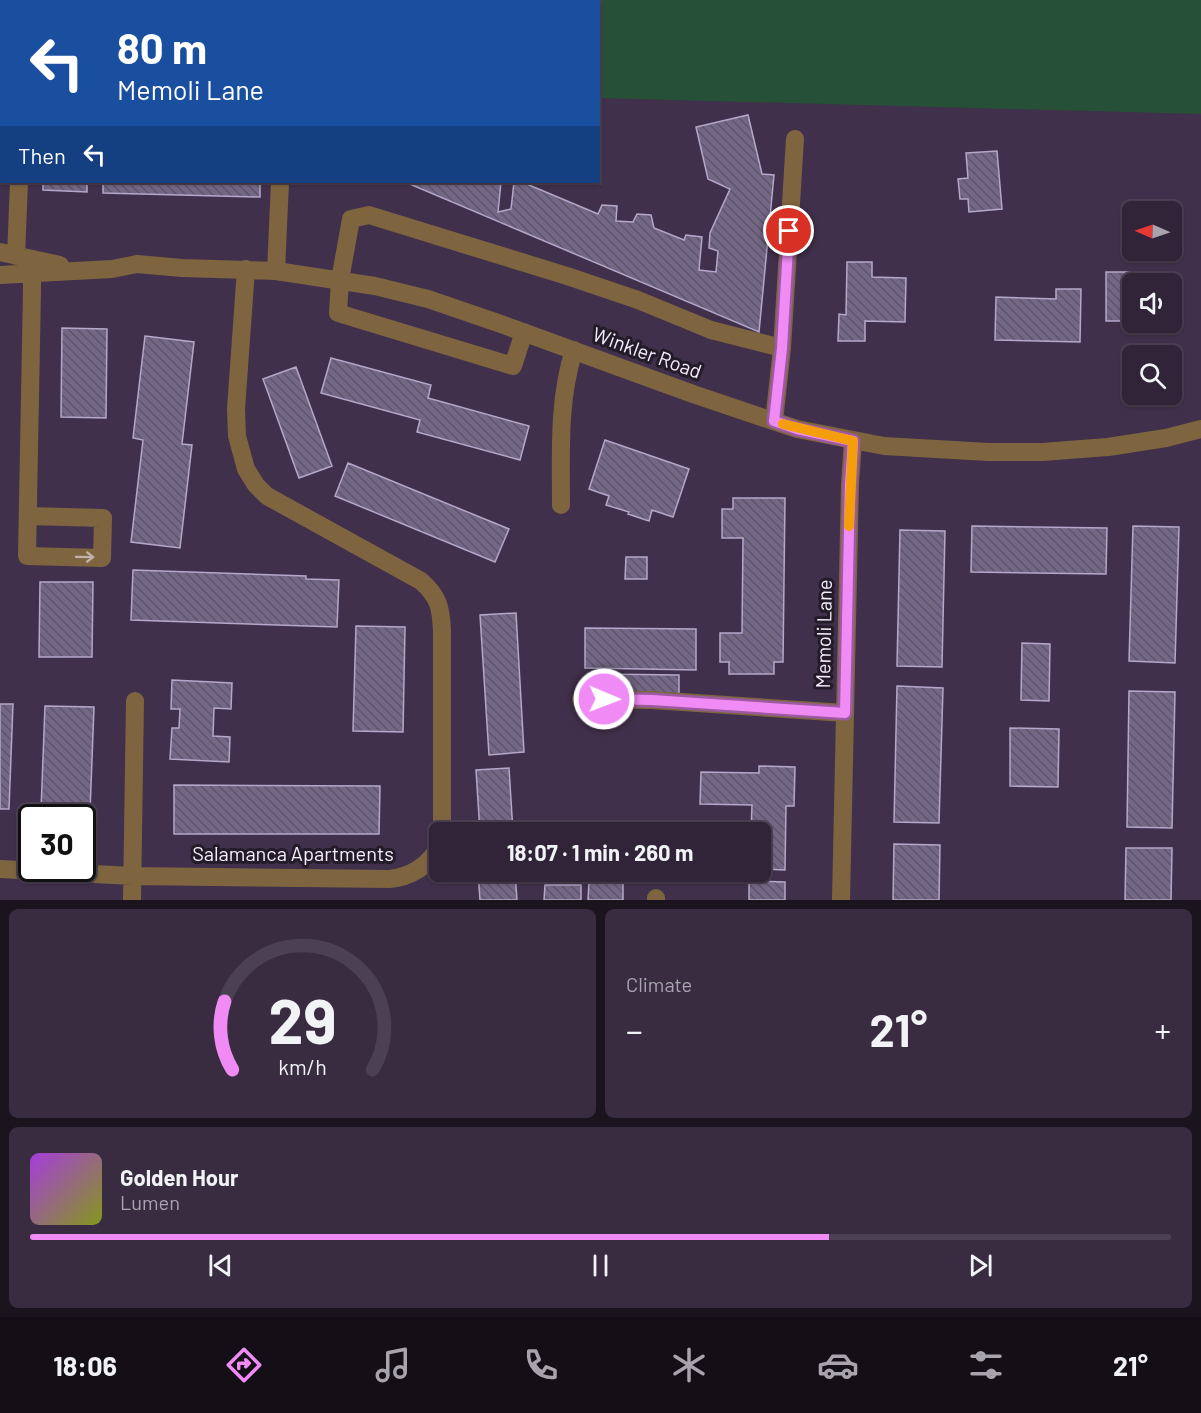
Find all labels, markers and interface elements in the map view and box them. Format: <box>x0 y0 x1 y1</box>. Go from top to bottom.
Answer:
text: 80 m <box>117 22 207 72</box>
icon: left <box>18 24 96 102</box>
text: Memoli Lane <box>117 73 264 105</box>
icon: left <box>78 138 111 171</box>
text: Then <box>18 142 66 168</box>
north arrow <box>1122 201 1182 261</box>
map controls <box>1122 201 1182 405</box>
pin <box>763 205 814 256</box>
icon: arrive <box>772 214 805 247</box>
button: sound <box>1122 273 1182 333</box>
street label: Winkler Road <box>590 321 705 383</box>
button: search <box>1122 345 1182 405</box>
one-way arrow <box>75 552 95 563</box>
street label: Memoli Lane <box>810 579 836 689</box>
position arrow <box>572 667 636 731</box>
speed limit sign: 30 <box>18 804 96 882</box>
text: 18:07 · 1 min · 260 m <box>507 839 693 865</box>
street label: Salamanca Apartments <box>192 841 394 865</box>
text: Climate <box>626 972 692 996</box>
text: 29 <box>268 982 337 1056</box>
text: 21° <box>870 1002 927 1056</box>
text: − <box>626 1010 643 1050</box>
text: + <box>1155 1010 1171 1050</box>
text: km/h <box>278 1055 327 1080</box>
text: Golden Hour <box>120 1164 238 1190</box>
text: Lumen <box>120 1190 180 1214</box>
icon: previous <box>204 1249 237 1282</box>
icon: pause <box>584 1249 617 1282</box>
icon: next <box>964 1249 997 1282</box>
icon: directions <box>223 1344 265 1386</box>
icon: music <box>372 1344 414 1386</box>
icon: phone <box>520 1344 562 1386</box>
icon: climate <box>668 1344 710 1386</box>
icon: car <box>817 1344 859 1386</box>
icon: filters <box>965 1344 1007 1386</box>
text: 18:06 <box>53 1349 117 1381</box>
text: 21° <box>1113 1349 1148 1381</box>

